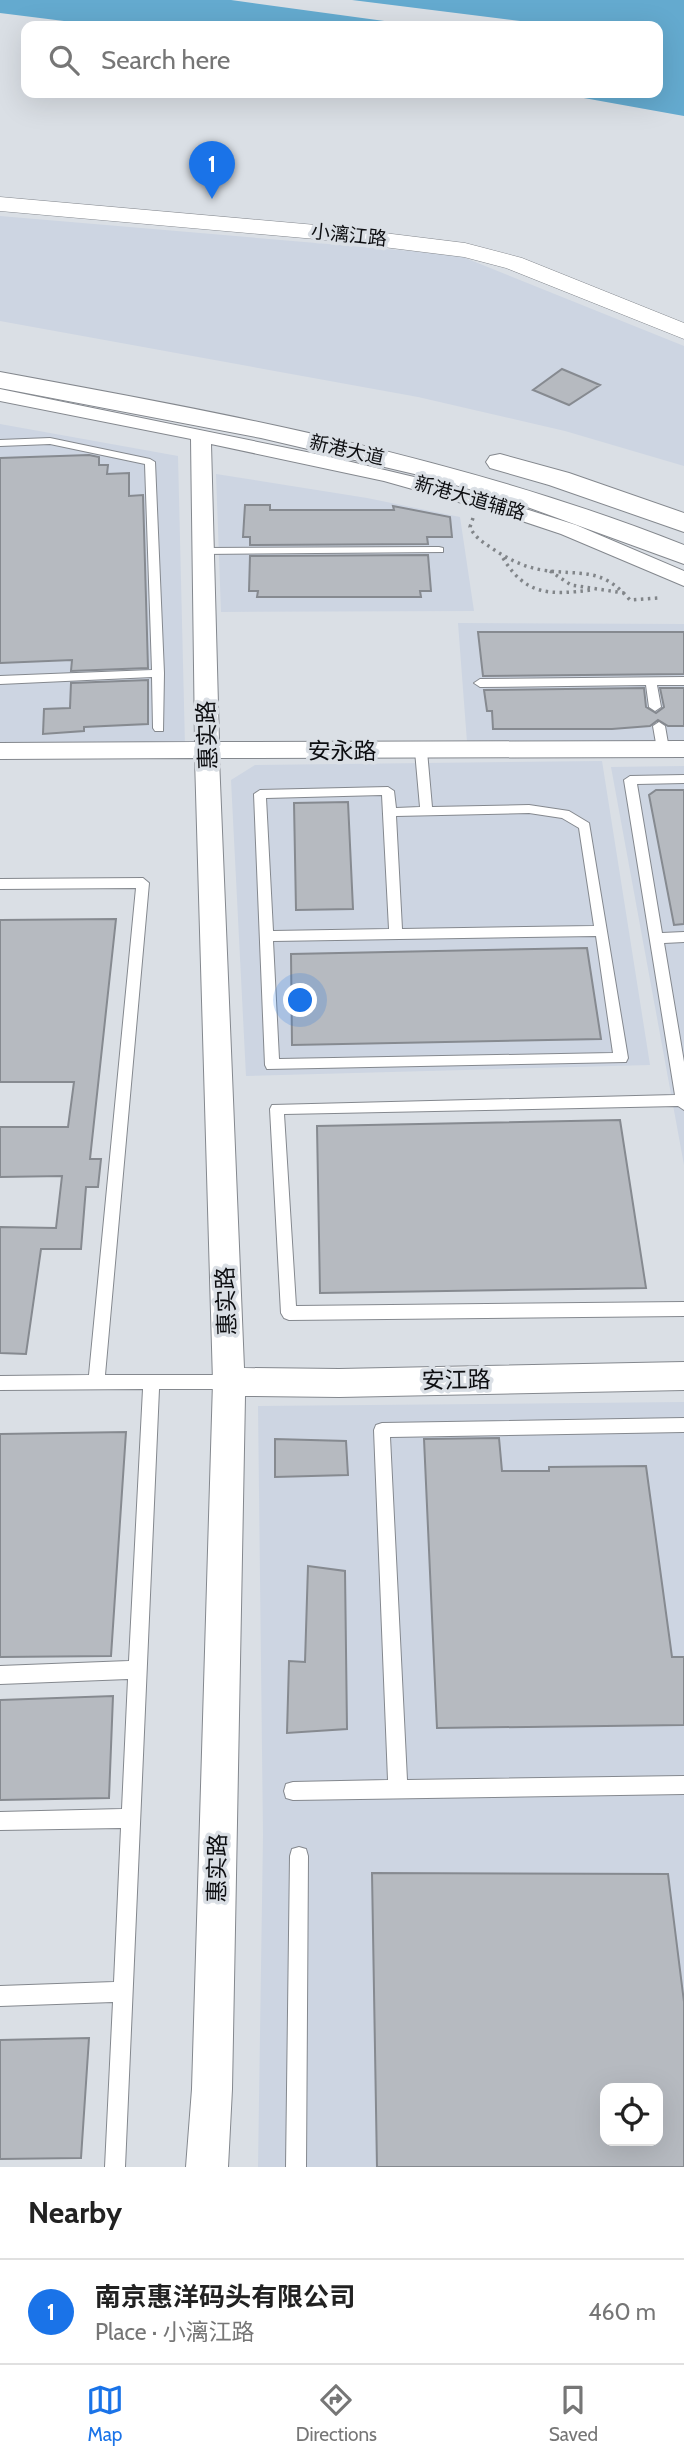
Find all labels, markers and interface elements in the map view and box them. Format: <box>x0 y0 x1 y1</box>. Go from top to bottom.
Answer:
search box <box>21 21 663 98</box>
icon: search <box>45 41 83 79</box>
text: Search here <box>101 44 230 76</box>
pin: 1 <box>189 141 235 199</box>
street label: 小漓江路 <box>310 220 388 250</box>
street label: 新港大道 <box>307 430 387 470</box>
street label: 新港大道辅路 <box>412 471 528 525</box>
street label: 惠实路 <box>192 700 222 770</box>
street label: 安永路 <box>308 737 377 765</box>
your location <box>283 983 317 1017</box>
street label: 惠实路 <box>211 1266 241 1336</box>
street label: 安江路 <box>421 1365 491 1395</box>
street label: 惠实路 <box>202 1833 232 1903</box>
map controls <box>600 2083 663 2146</box>
button: locate <box>600 2083 663 2146</box>
text: Nearby <box>28 2194 122 2231</box>
text: 南京惠洋码头有限公司 <box>95 2281 355 2313</box>
text: 1 <box>47 2298 55 2326</box>
text: 460 m <box>588 2298 656 2326</box>
text: Place · 小漓江路 <box>95 2318 254 2346</box>
tab: Map <box>86 2381 124 2446</box>
tab: Directions <box>296 2381 377 2446</box>
tab: Saved <box>549 2381 598 2446</box>

